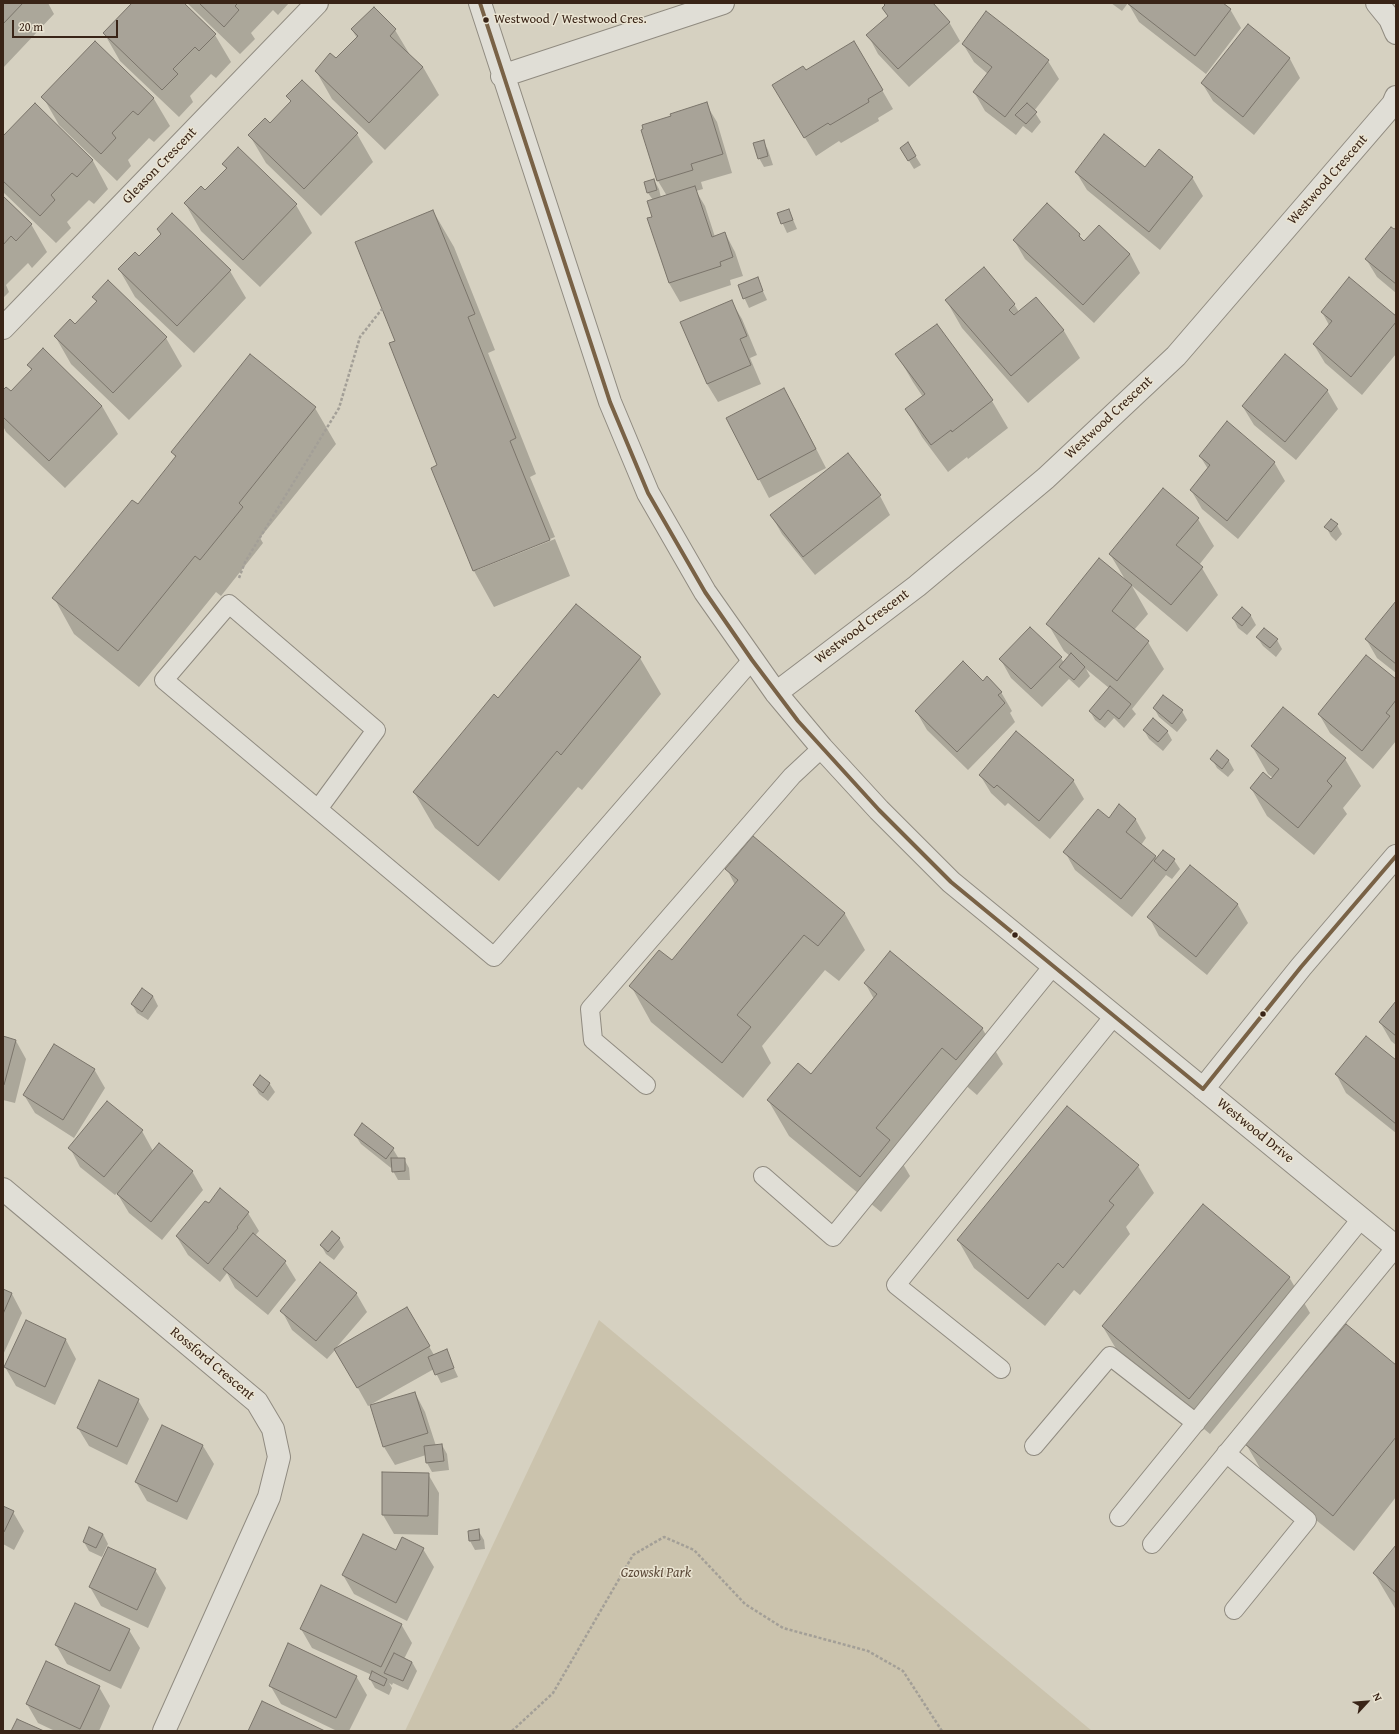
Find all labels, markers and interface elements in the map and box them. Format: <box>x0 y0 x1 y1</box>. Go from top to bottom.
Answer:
scale bar <box>14 12 120 38</box>
place label: Westwood / Westwood Cres. <box>494 12 647 28</box>
marker: Westwood / Westwood Cres. <box>481 15 491 25</box>
text: 20 m <box>19 18 43 35</box>
street label: Gleason Crescent <box>119 124 201 208</box>
street label: Westwood Crescent <box>1284 132 1372 228</box>
street label: Westwood Crescent <box>1062 373 1156 463</box>
street label: Westwood Crescent <box>811 586 913 668</box>
unlabelled marker <box>1010 930 1020 940</box>
unlabelled marker <box>1258 1009 1268 1019</box>
street label: Westwood Drive <box>1213 1095 1297 1167</box>
street label: Rossford Crescent <box>166 1324 258 1404</box>
park label: Gzowski Park <box>621 1565 691 1581</box>
north arrow <box>1347 1682 1387 1722</box>
text: N <box>1369 1690 1387 1704</box>

